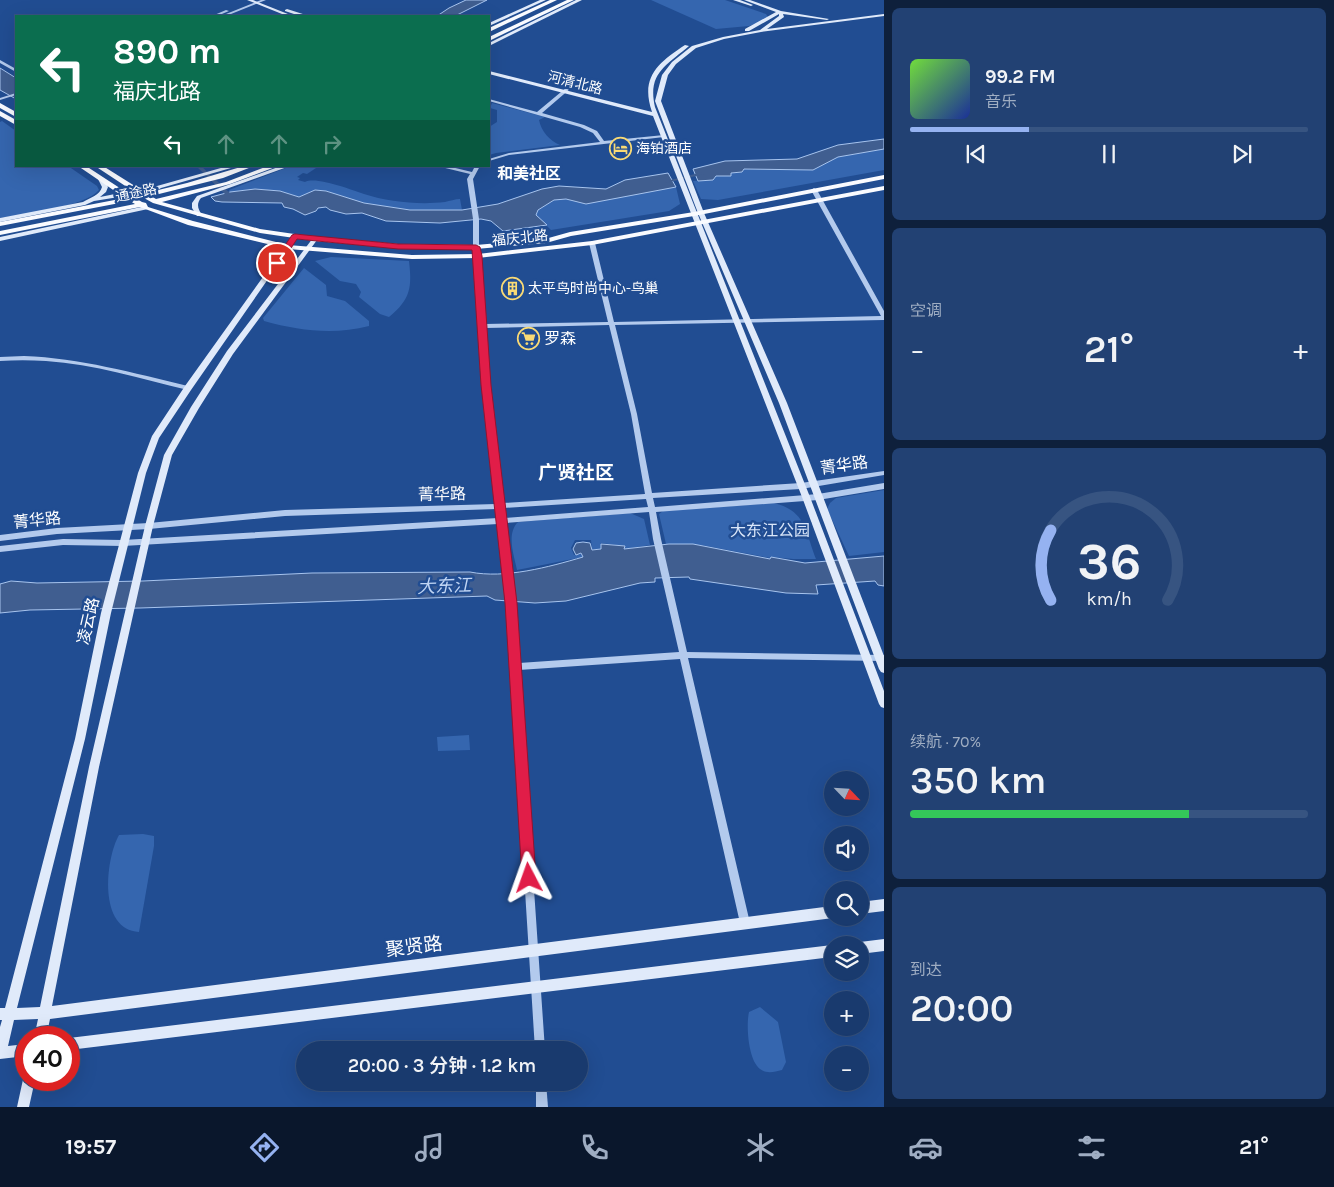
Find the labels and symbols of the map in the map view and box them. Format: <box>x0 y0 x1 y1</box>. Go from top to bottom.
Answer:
street label: 河清北路 <box>546 68 604 98</box>
hotel icon: 海铂酒店 <box>608 136 632 160</box>
place label: 海铂酒店 <box>636 140 692 157</box>
district label: 和美社区 <box>497 164 561 183</box>
street label: 通途路 <box>114 180 158 206</box>
street label: 福庆北路 <box>491 227 549 249</box>
pin <box>256 242 298 284</box>
building icon: 太平鸟时尚中心-鸟巢 <box>500 276 524 300</box>
place label: 太平鸟时尚中心-鸟巢 <box>528 280 659 297</box>
supermarket icon: 罗森 <box>516 326 540 350</box>
place label: 罗森 <box>544 329 576 348</box>
street label: 菁华路 <box>819 452 869 478</box>
district label: 广贤社区 <box>538 462 614 484</box>
street label: 菁华路 <box>418 484 466 504</box>
street label: 菁华路 <box>12 508 62 532</box>
park label: 大东江公园 <box>730 521 810 540</box>
water label: 大东江 <box>417 574 473 598</box>
street label: 凌云路 <box>73 595 103 647</box>
north arrow <box>824 771 869 816</box>
position arrow <box>502 851 554 903</box>
street label: 聚贤路 <box>384 933 444 961</box>
speed limit sign: 40 <box>15 1026 80 1091</box>

